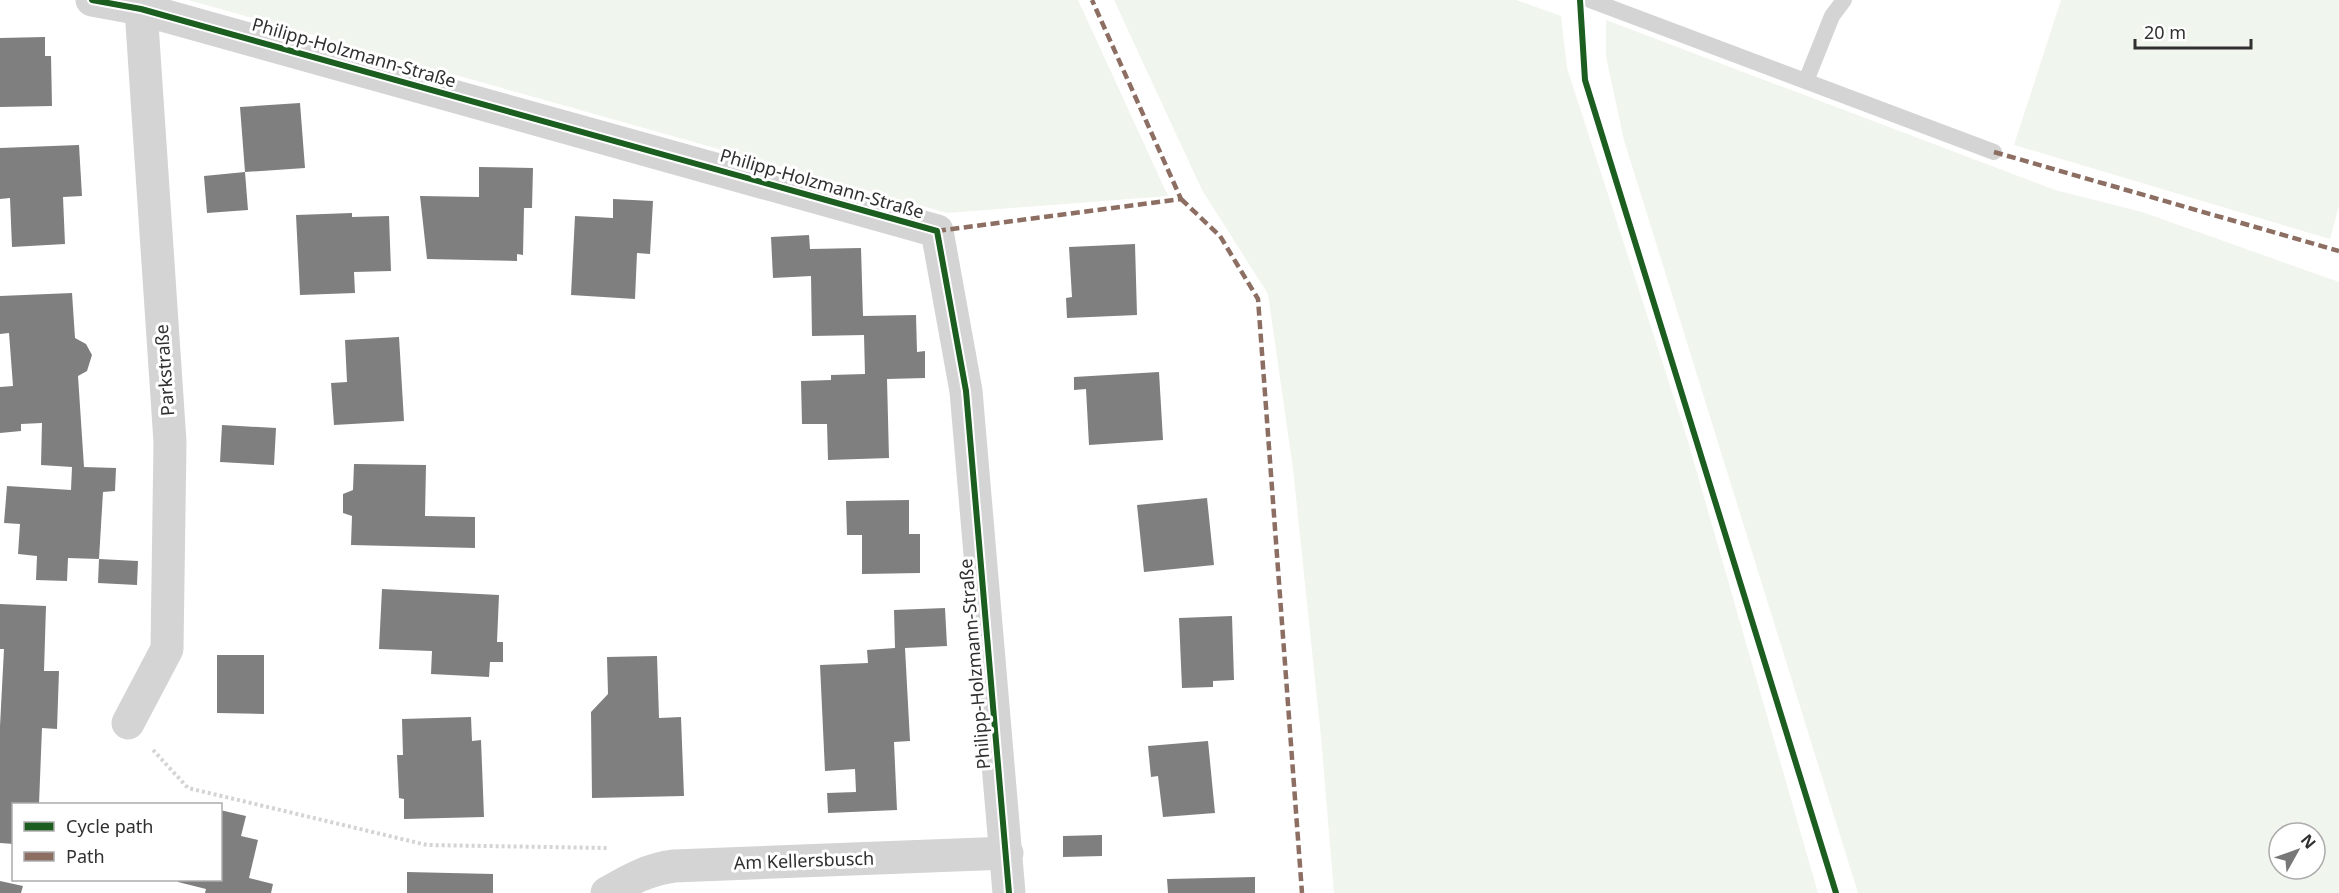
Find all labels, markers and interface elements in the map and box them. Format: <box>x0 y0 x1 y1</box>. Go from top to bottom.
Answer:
street label: Philipp-Holzmann-Straße <box>249 11 459 93</box>
scale bar <box>2135 12 2250 50</box>
text: 20 m <box>2144 20 2186 44</box>
street label: Philipp-Holzmann-Straße <box>717 142 927 224</box>
street label: Parkstraße <box>149 323 179 417</box>
street label: Philipp-Holzmann-Straße <box>953 558 995 770</box>
legend <box>12 803 222 881</box>
text: Cycle path <box>66 814 153 838</box>
north arrow <box>2267 821 2327 881</box>
text: N <box>2296 829 2321 853</box>
text: Path <box>66 844 105 868</box>
street label: Am Kellersbusch <box>733 846 875 874</box>

